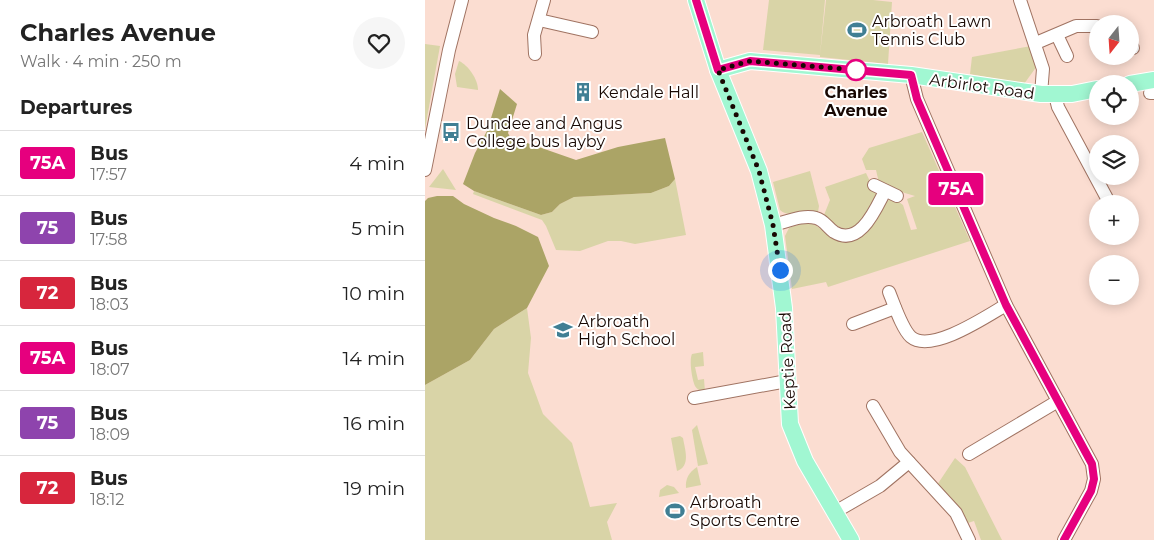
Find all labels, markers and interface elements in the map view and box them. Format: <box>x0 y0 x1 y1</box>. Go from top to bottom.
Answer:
place label: Arbroath Lawn Tennis Club <box>872 12 991 49</box>
north arrow <box>1089 15 1139 65</box>
map controls <box>1089 15 1139 305</box>
button: heart <box>353 17 405 69</box>
text: Charles Avenue <box>20 18 216 47</box>
sports icon: Arbroath Lawn Tennis Club <box>846 19 868 41</box>
text: Walk · 4 min · 250 m <box>20 52 182 71</box>
marker: Charles Avenue <box>845 59 867 81</box>
street label: Arbirlot Road <box>928 70 1036 103</box>
button: locate <box>1089 75 1139 125</box>
building icon: Kendale Hall <box>572 81 594 103</box>
place label: Kendale Hall <box>598 83 699 102</box>
place label: Charles Avenue <box>823 83 888 120</box>
text: Departures <box>20 96 132 119</box>
place label: Dundee and Angus College bus layby <box>466 114 622 151</box>
bus stop icon: Dundee and Angus College bus layby <box>440 121 462 143</box>
button: layers <box>1089 135 1139 185</box>
text: Bus <box>90 142 128 165</box>
text: 75A <box>30 152 65 174</box>
text: 4 min <box>349 152 405 175</box>
text: 17:57 <box>90 165 127 184</box>
line badge: 75A <box>927 173 985 205</box>
text: 75A <box>938 178 974 200</box>
button: + <box>1089 195 1139 245</box>
text: Bus <box>90 207 128 230</box>
text: 75 <box>37 217 58 239</box>
text: 5 min <box>351 217 405 240</box>
text: 17:58 <box>90 230 128 249</box>
button: − <box>1089 255 1139 305</box>
your location <box>768 258 793 283</box>
text: Bus <box>90 272 128 295</box>
text: 72 <box>37 282 58 304</box>
text: 10 min <box>342 282 405 305</box>
text: 18:03 <box>90 295 129 314</box>
place label: Arbroath High School <box>578 312 675 349</box>
street label: Keptie Road <box>775 312 800 410</box>
school or university icon: Arbroath High School <box>552 319 574 341</box>
text: Bus <box>90 337 128 360</box>
text: 75A <box>30 347 65 369</box>
text: 14 min <box>342 347 405 370</box>
text: 18:07 <box>90 360 130 379</box>
text: Bus <box>90 402 128 425</box>
text: 75 <box>37 412 58 434</box>
text: 16 min <box>343 412 405 435</box>
text: 18:09 <box>90 425 130 444</box>
text: Bus <box>90 467 128 490</box>
text: 72 <box>37 477 58 499</box>
text: 19 min <box>343 477 405 500</box>
text: 18:12 <box>90 490 124 509</box>
place label: Arbroath Sports Centre <box>690 493 800 530</box>
sports icon: Arbroath Sports Centre <box>664 500 686 522</box>

